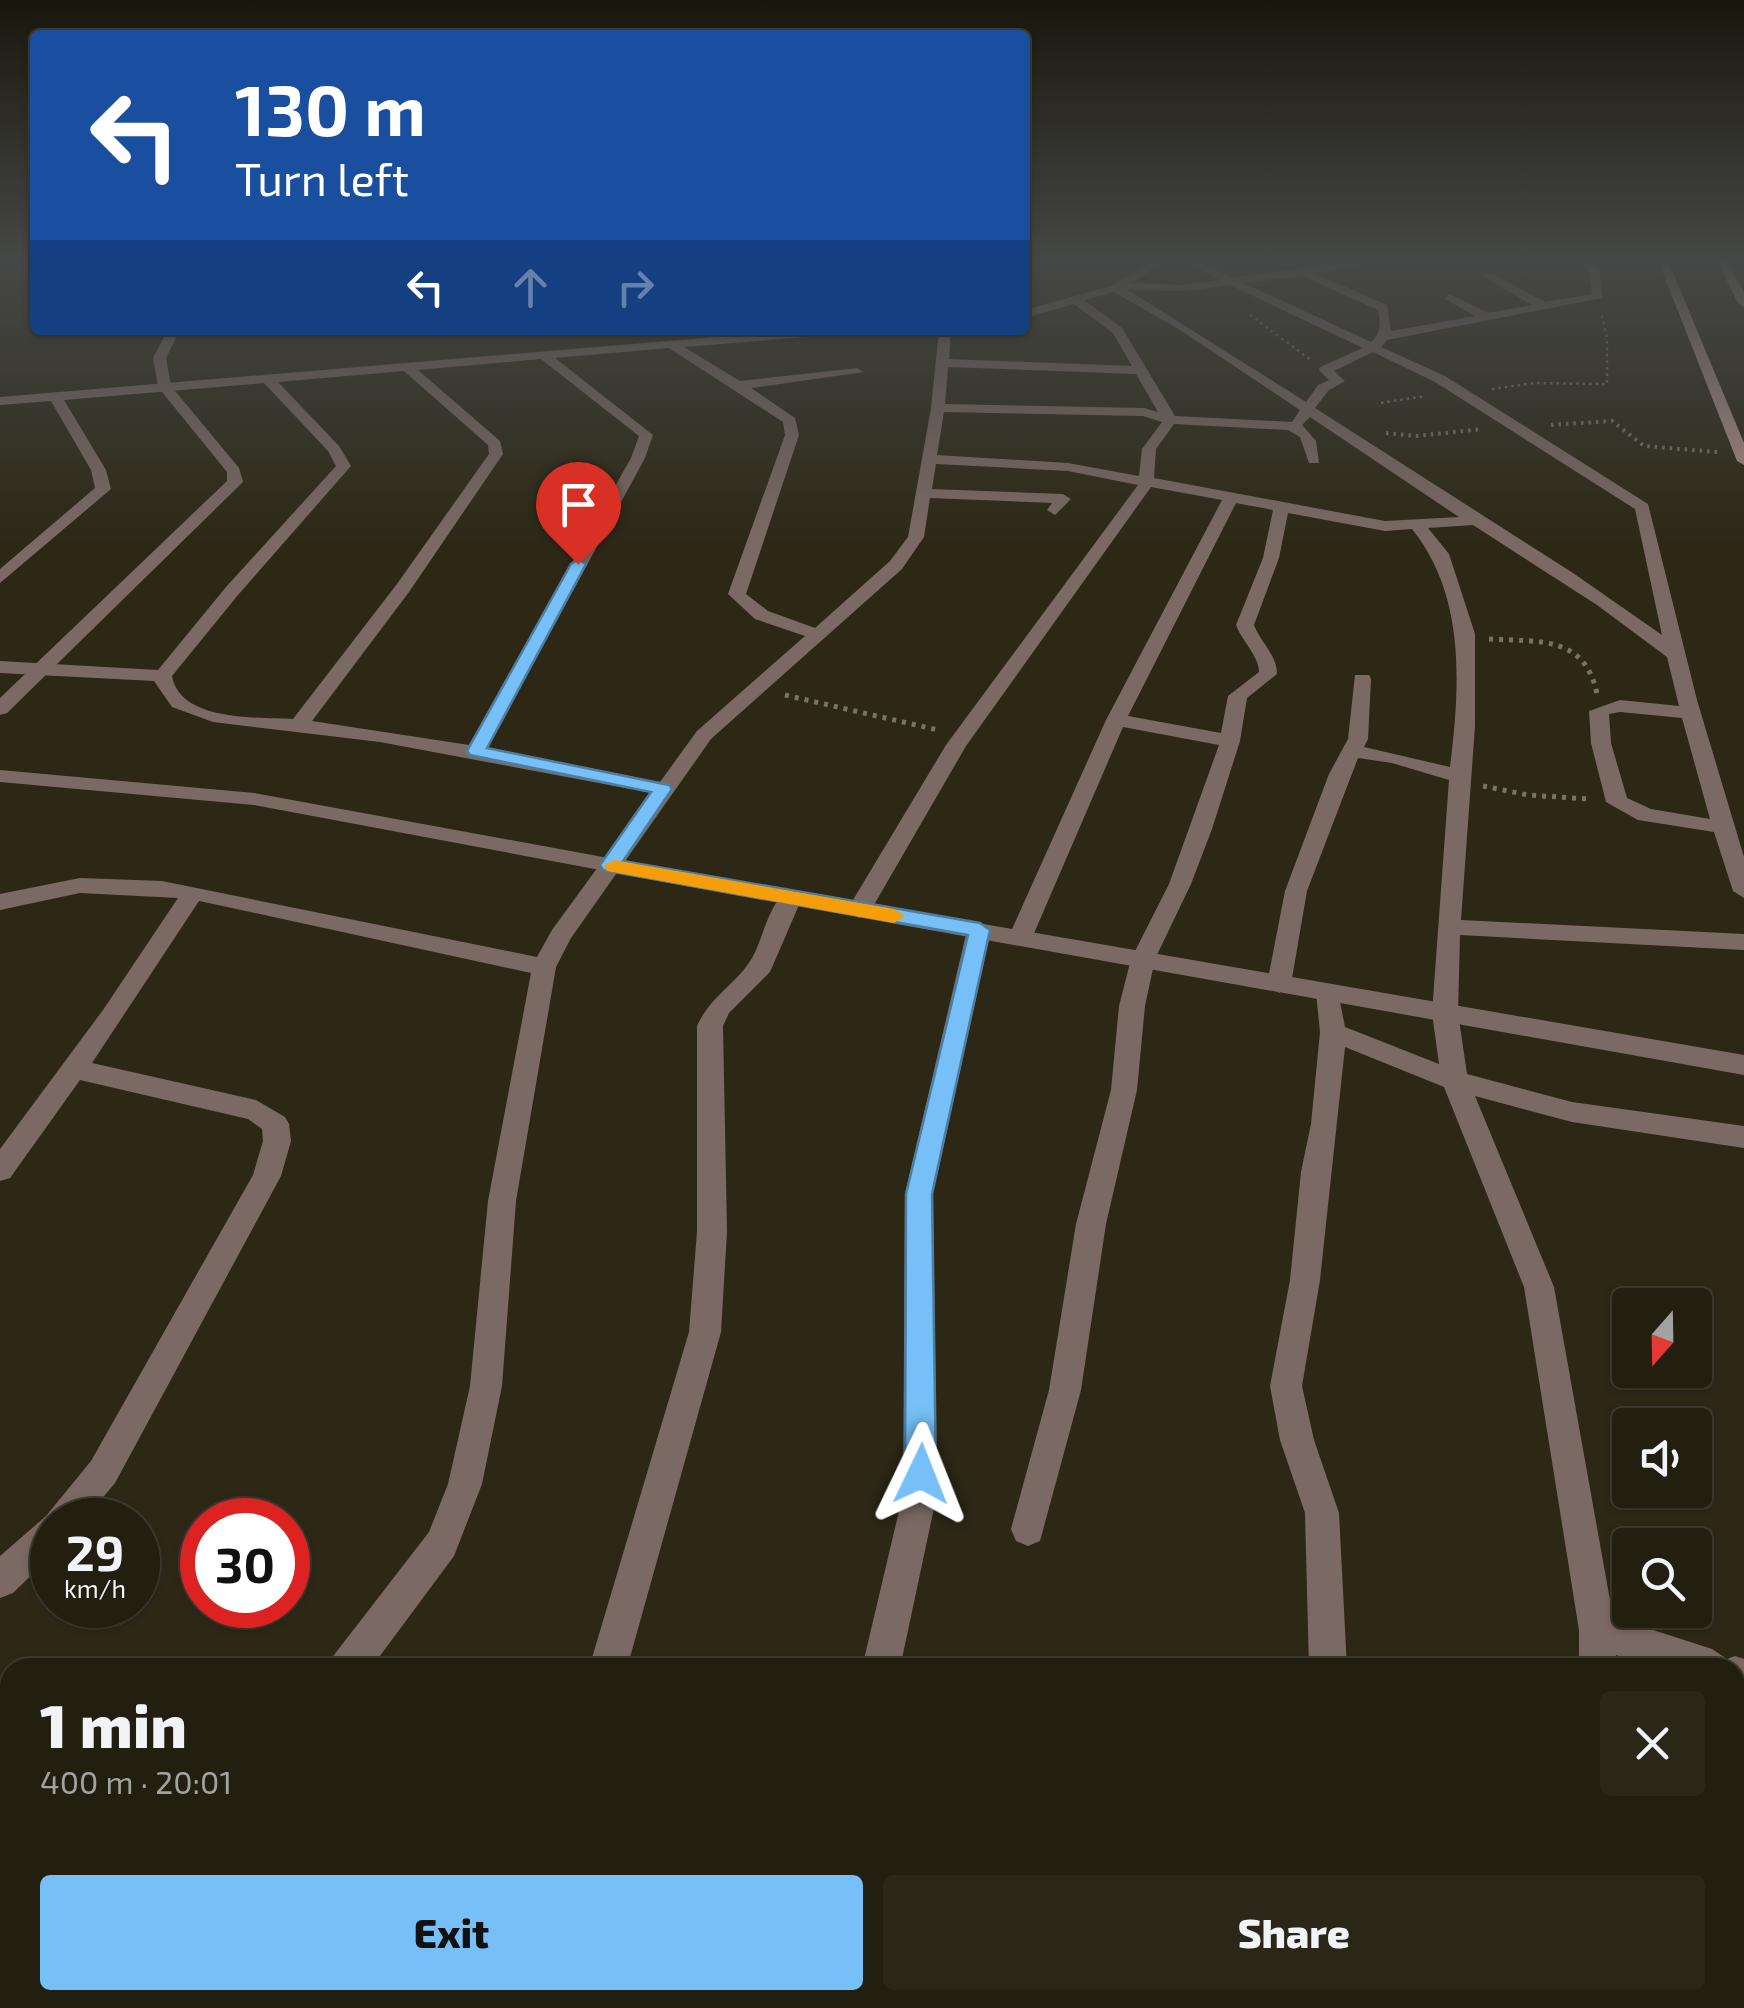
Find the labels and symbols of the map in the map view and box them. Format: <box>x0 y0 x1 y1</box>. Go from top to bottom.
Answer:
pin <box>536 462 621 565</box>
north arrow <box>1612 1288 1712 1388</box>
position arrow <box>869 1422 973 1526</box>
speed limit sign: 30 <box>180 1498 310 1628</box>

